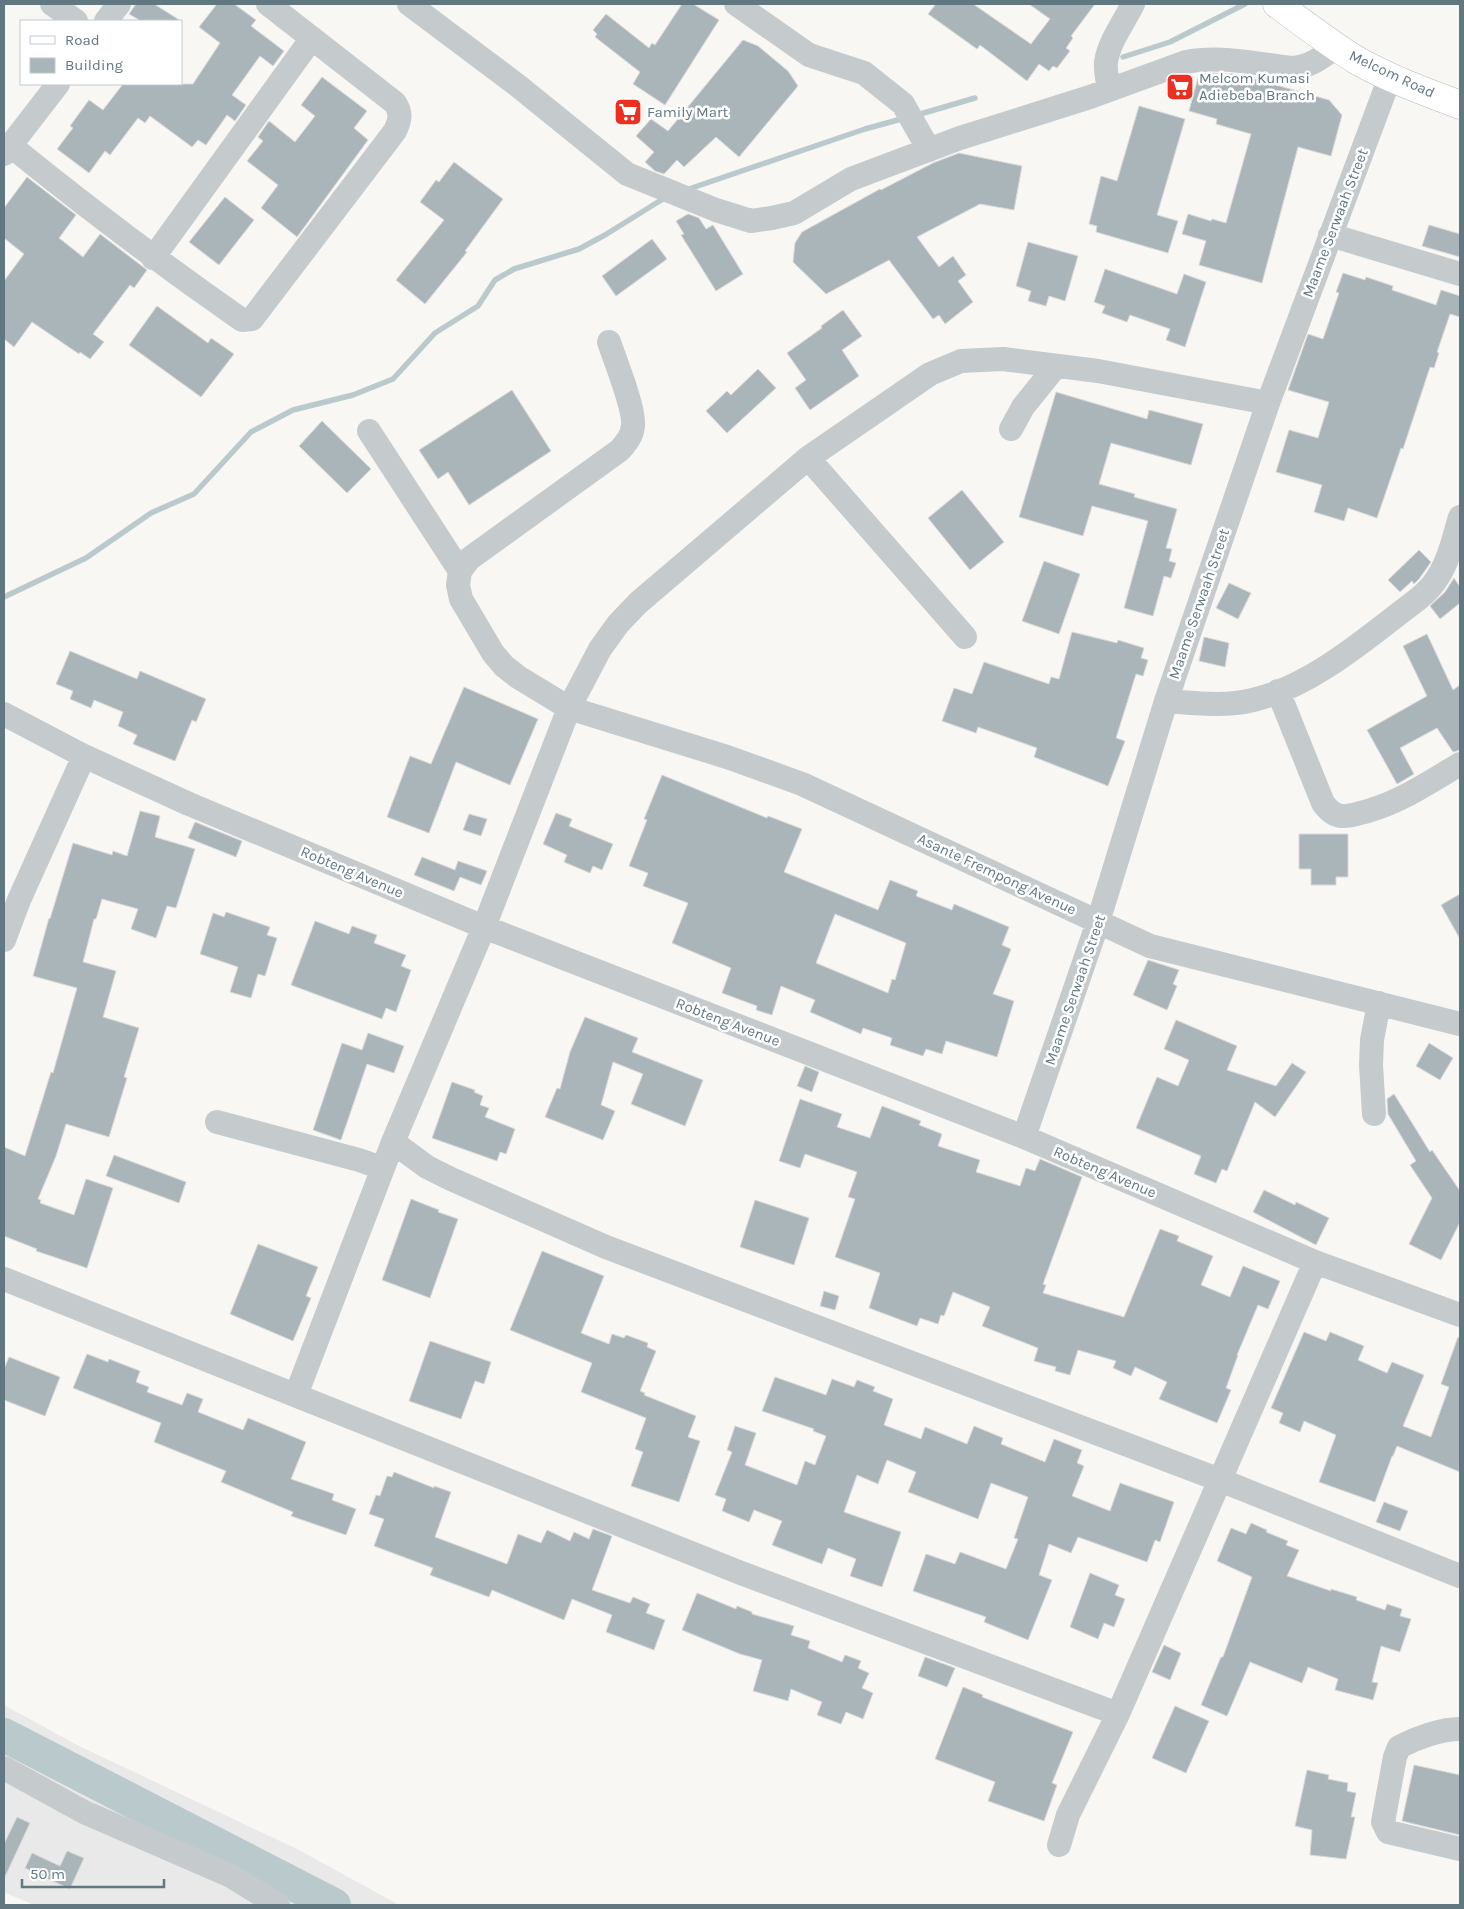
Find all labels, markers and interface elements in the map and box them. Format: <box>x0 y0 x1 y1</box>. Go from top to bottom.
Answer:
legend <box>20 20 182 85</box>
text: Road <box>65 31 100 49</box>
street label: Melcom Road <box>1346 46 1438 102</box>
text: Building <box>65 56 123 74</box>
place label: Melcom Kumasi Adiebeba Branch <box>1199 69 1315 104</box>
supermarket icon: Melcom Kumasi Adiebeba Branch <box>1165 72 1195 102</box>
supermarket icon: Family Mart <box>613 97 643 127</box>
place label: Family Mart <box>647 103 728 121</box>
street label: Maame Serwaah Street <box>1298 146 1372 300</box>
street label: Maame Serwaah Street <box>1165 526 1233 682</box>
street label: Asante Frempong Avenue <box>915 829 1079 919</box>
street label: Robteng Avenue <box>298 842 406 902</box>
street label: Maame Serwaah Street <box>1041 912 1109 1068</box>
street label: Robteng Avenue <box>673 994 783 1050</box>
street label: Robteng Avenue <box>1051 1142 1159 1202</box>
scale bar <box>22 1856 165 1888</box>
text: 50 m <box>30 1865 65 1883</box>

